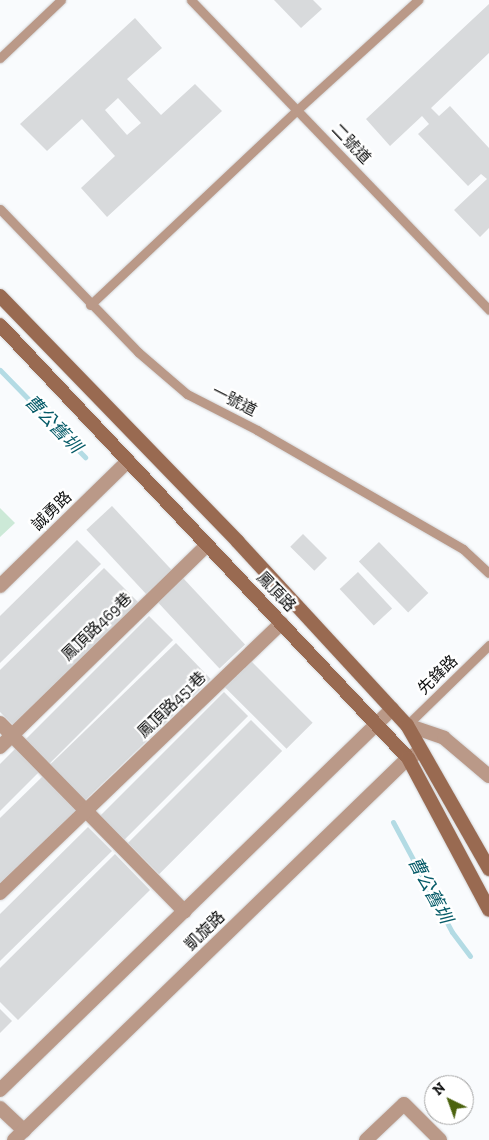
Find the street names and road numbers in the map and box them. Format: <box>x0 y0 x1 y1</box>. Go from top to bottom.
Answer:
street label: 二號道 <box>327 120 375 168</box>
street label: 一號道 <box>208 382 260 420</box>
street label: 誠勇路 <box>28 487 76 535</box>
street label: 鳳頂路 <box>252 568 300 616</box>
street label: 鳳頂路469巷 <box>58 589 136 665</box>
street label: 先鋒路 <box>414 651 462 699</box>
street label: 鳳頂路451巷 <box>134 668 210 742</box>
street label: 凱旋路 <box>181 907 229 955</box>

